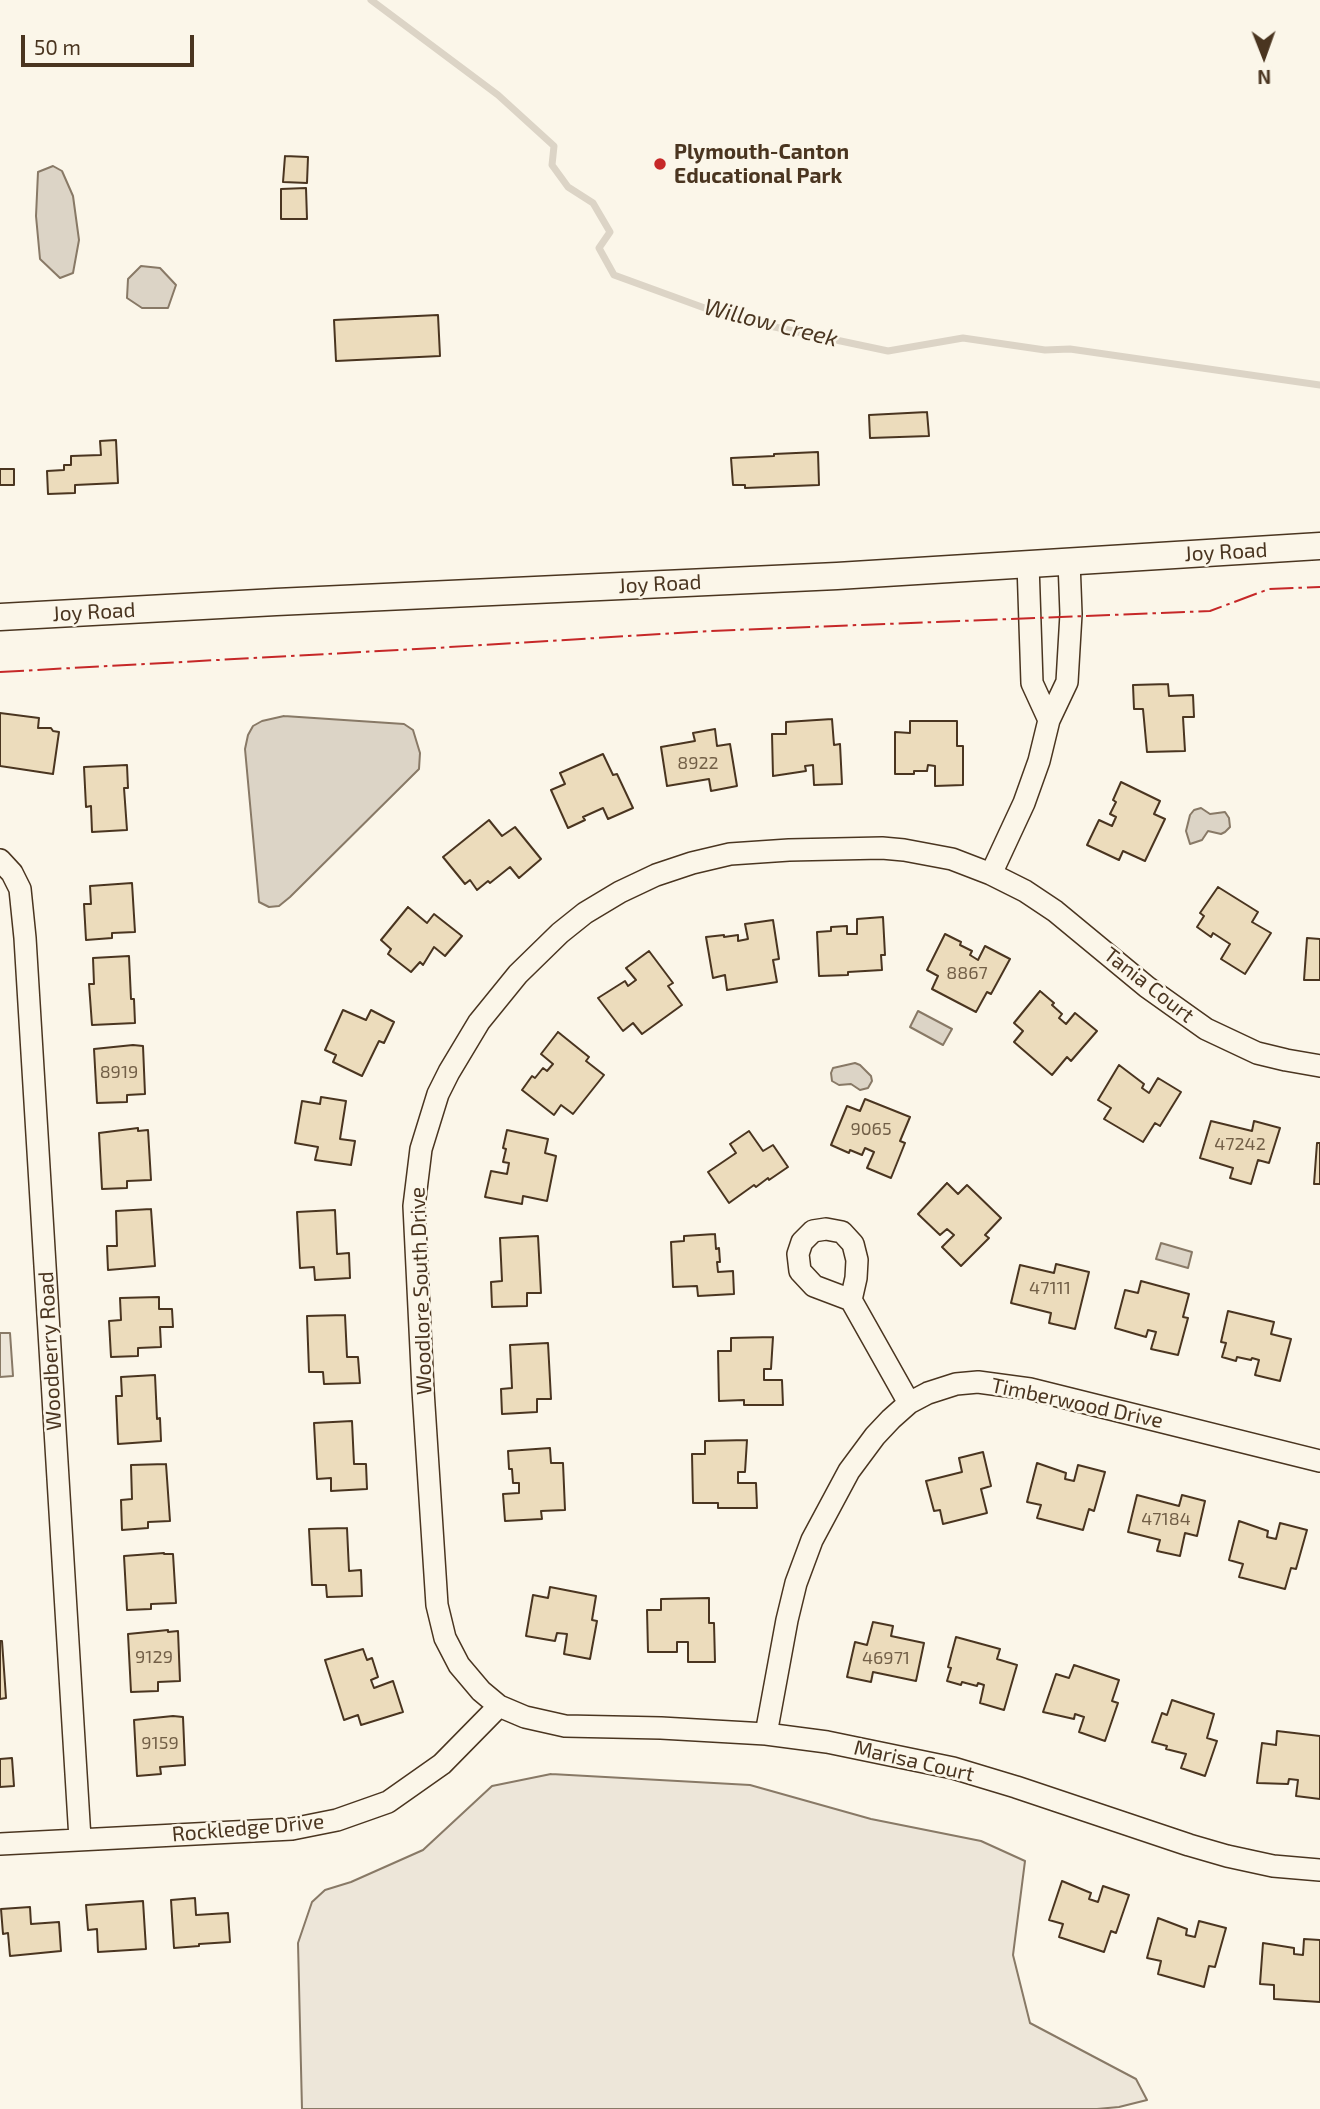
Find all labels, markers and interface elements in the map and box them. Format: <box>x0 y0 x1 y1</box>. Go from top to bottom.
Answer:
scale bar <box>24 21 198 65</box>
north arrow <box>1229 21 1299 91</box>
text: 50 m <box>34 34 81 59</box>
text: N <box>1257 66 1271 89</box>
place label: Plymouth-Canton Educational Park <box>674 139 849 189</box>
marker: Plymouth-Canton Educational Park <box>652 156 668 172</box>
water label: Willow Creek <box>701 293 841 353</box>
street label: Joy Road <box>1184 537 1268 567</box>
street label: Joy Road <box>618 569 702 599</box>
street label: Joy Road <box>52 597 136 627</box>
house number: 8922 <box>677 752 719 774</box>
street label: Tania Court <box>1099 942 1199 1028</box>
house number: 8867 <box>946 962 988 984</box>
house number: 8919 <box>100 1061 138 1083</box>
house number: 9065 <box>850 1118 892 1140</box>
house number: 47242 <box>1214 1133 1266 1155</box>
street label: Woodlore South Drive <box>405 1187 437 1395</box>
street label: Woodberry Road <box>33 1271 67 1431</box>
house number: 47111 <box>1029 1277 1071 1299</box>
street label: Timberwood Drive <box>989 1372 1165 1434</box>
house number: 47184 <box>1141 1508 1191 1530</box>
house number: 9129 <box>135 1646 173 1668</box>
house number: 46971 <box>862 1647 910 1669</box>
house number: 9159 <box>141 1732 179 1754</box>
street label: Marisa Court <box>851 1735 977 1787</box>
street label: Rockledge Drive <box>171 1809 325 1847</box>

